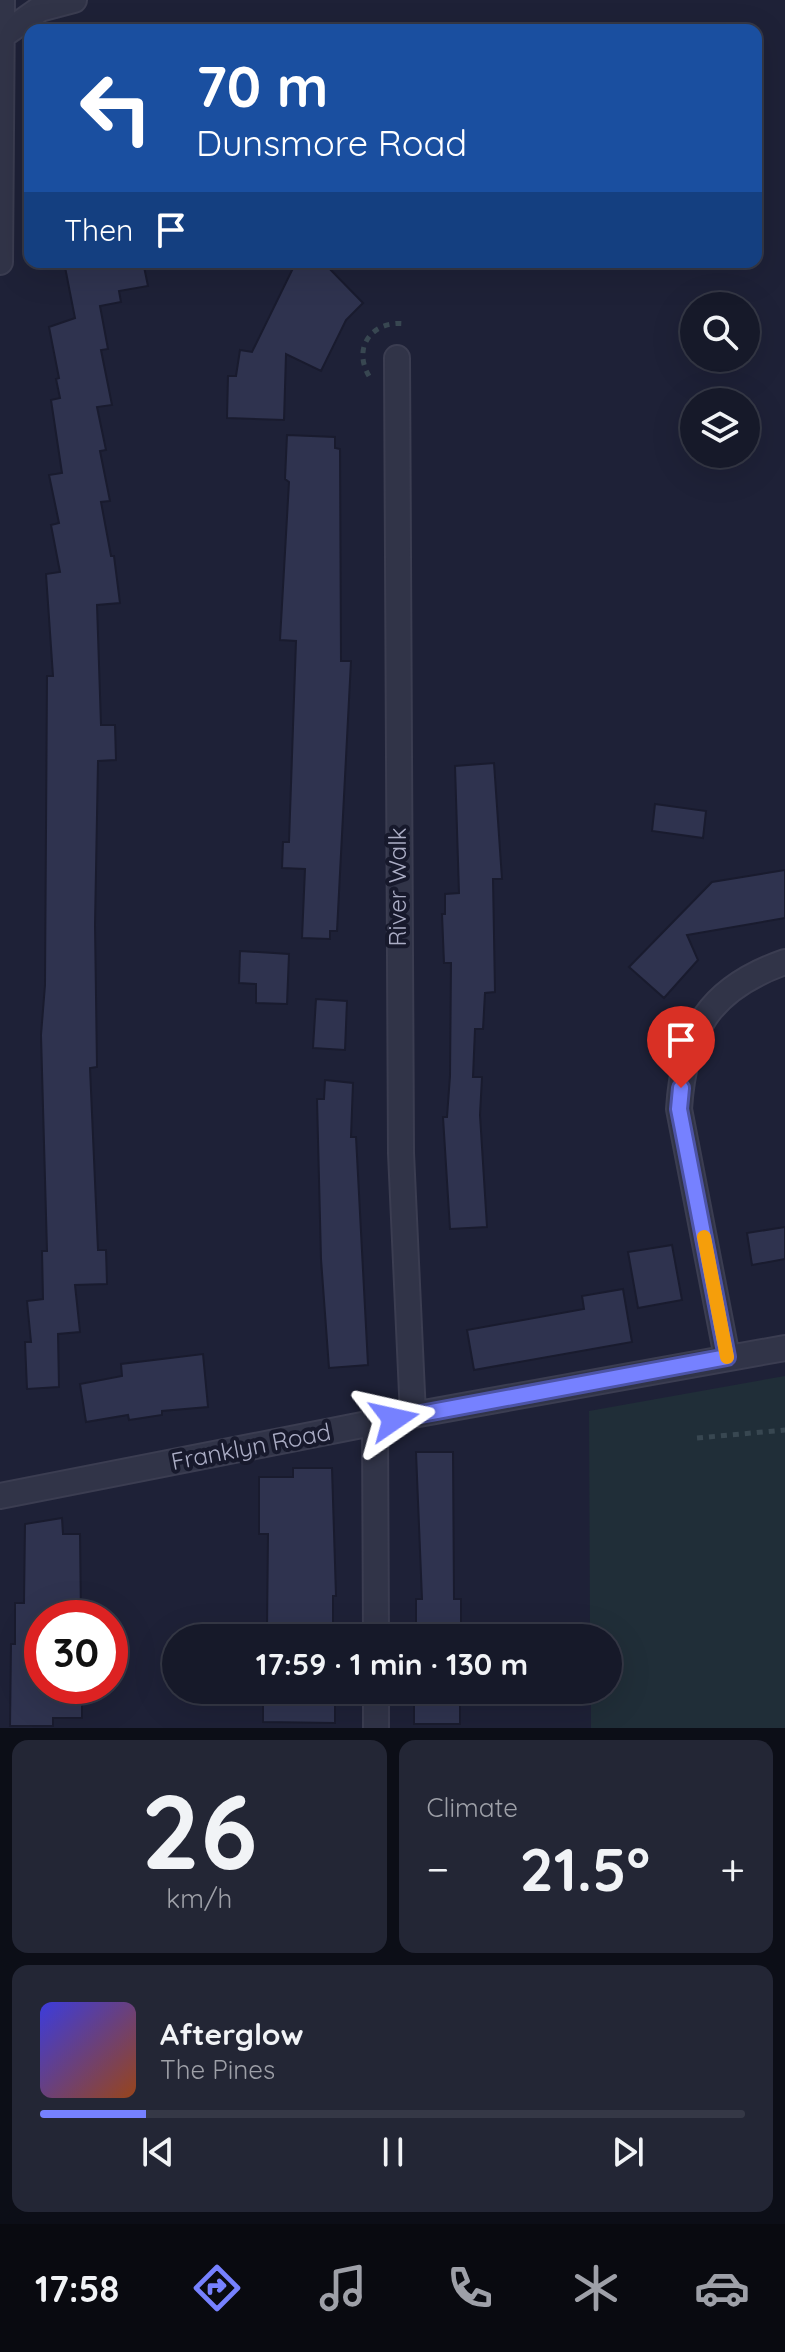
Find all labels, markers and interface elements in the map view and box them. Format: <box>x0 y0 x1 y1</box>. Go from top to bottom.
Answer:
text: 70 m <box>196 51 328 121</box>
icon: left <box>64 56 168 160</box>
text: Dunsmore Road <box>196 120 467 165</box>
icon: arrive <box>149 208 193 252</box>
text: Then <box>64 211 133 249</box>
map controls <box>680 292 760 468</box>
button: search <box>680 292 760 372</box>
button: layers <box>680 388 760 468</box>
street label: River Walk <box>382 827 412 947</box>
pin <box>647 1006 715 1088</box>
icon: arrive <box>659 1018 703 1062</box>
position arrow <box>352 1377 436 1461</box>
street label: Franklyn Road <box>168 1416 333 1476</box>
speed limit sign: 30 <box>24 1600 128 1704</box>
text: 17:59 · 1 min · 130 m <box>256 1645 528 1683</box>
text: 26 <box>141 1765 258 1895</box>
text: Climate <box>427 1791 518 1824</box>
text: 21.5° <box>520 1831 650 1906</box>
text: − <box>427 1841 449 1896</box>
text: + <box>720 1841 745 1896</box>
text: km/h <box>166 1882 232 1915</box>
text: Afterglow <box>160 2015 303 2053</box>
text: The Pines <box>160 2053 275 2086</box>
icon: previous <box>136 2130 180 2174</box>
icon: pause <box>371 2130 415 2174</box>
icon: next <box>606 2130 650 2174</box>
icon: directions <box>189 2260 245 2316</box>
icon: music <box>315 2260 371 2316</box>
icon: phone <box>442 2260 498 2316</box>
icon: climate <box>568 2260 624 2316</box>
icon: car <box>694 2260 750 2316</box>
text: 17:58 <box>35 2266 119 2311</box>

